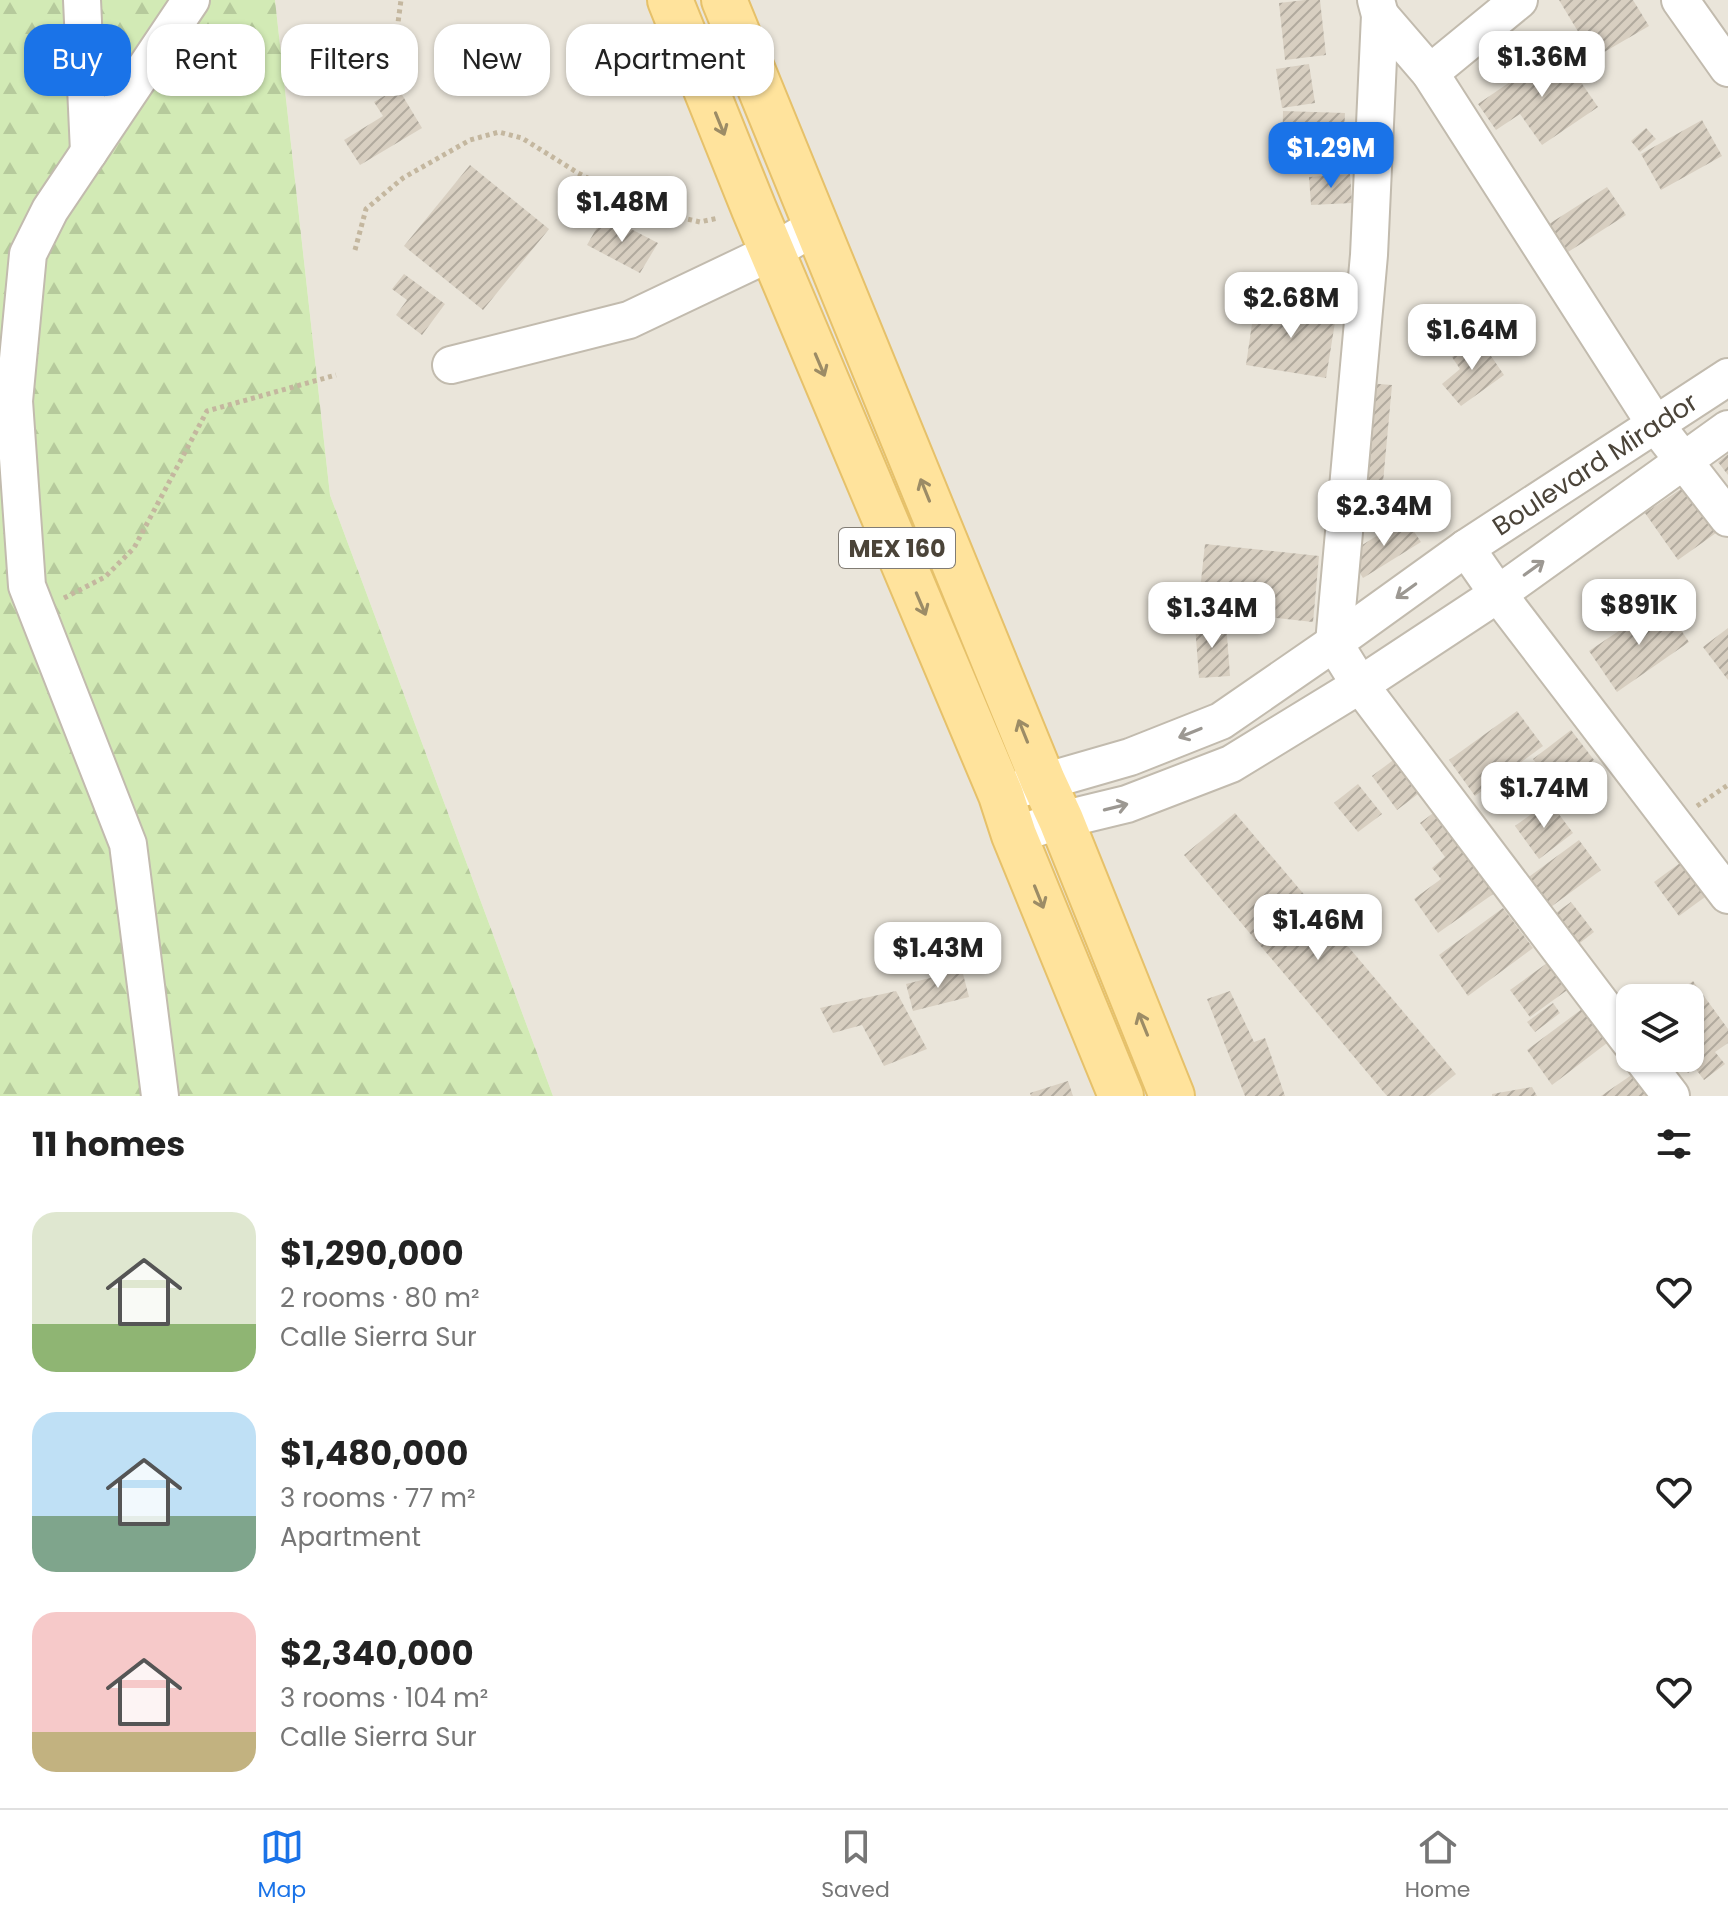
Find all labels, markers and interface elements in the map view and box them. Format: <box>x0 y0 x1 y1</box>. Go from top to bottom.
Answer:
chip: Buy <box>24 24 131 96</box>
chip: Rent <box>147 24 265 96</box>
chip: Filters <box>281 24 418 96</box>
chip: New <box>434 24 550 96</box>
chip: Apartment <box>566 24 774 96</box>
pin: $1.36M <box>1477 31 1607 99</box>
text: $1.36M <box>1497 39 1587 75</box>
one-way arrow <box>714 111 728 136</box>
pin: $1.29M <box>1266 122 1396 190</box>
text: $1.29M <box>1287 130 1375 166</box>
pin: $1.48M <box>557 176 687 244</box>
text: $1.48M <box>576 184 668 220</box>
pin: $2.68M <box>1226 272 1356 340</box>
text: $2.68M <box>1243 280 1339 316</box>
pin: $1.64M <box>1407 304 1537 372</box>
text: $1.64M <box>1426 312 1518 348</box>
one-way arrow <box>813 352 828 376</box>
street label: Boulevard Mirador <box>1485 384 1705 544</box>
one-way arrow <box>917 479 931 503</box>
pin: $2.34M <box>1319 480 1449 548</box>
text: $2.34M <box>1336 488 1432 524</box>
road number: MEX 160 <box>839 528 955 568</box>
one-way arrow <box>1523 560 1544 577</box>
pin: $891K <box>1583 579 1695 647</box>
pin: $1.34M <box>1147 582 1277 650</box>
one-way arrow <box>1396 583 1418 599</box>
text: $891K <box>1600 587 1678 623</box>
text: $1.34M <box>1166 590 1258 626</box>
one-way arrow <box>914 591 929 616</box>
one-way arrow <box>1015 719 1029 744</box>
one-way arrow <box>1178 727 1203 741</box>
pin: $1.74M <box>1479 762 1609 830</box>
text: $1.74M <box>1499 770 1589 806</box>
one-way arrow <box>1102 798 1128 813</box>
one-way arrow <box>1033 884 1047 909</box>
pin: $1.46M <box>1253 894 1383 962</box>
text: $1.46M <box>1272 902 1364 938</box>
pin: $1.43M <box>873 922 1003 990</box>
text: $1.43M <box>892 930 984 966</box>
map controls <box>1616 984 1704 1072</box>
button: layers <box>1616 984 1704 1072</box>
one-way arrow <box>1135 1012 1149 1037</box>
text: 11 homes <box>32 1120 185 1168</box>
icon: filters <box>1652 1122 1696 1166</box>
text: $1,290,000 <box>280 1229 464 1277</box>
icon: home <box>96 1244 192 1340</box>
icon: heart <box>1652 1270 1696 1314</box>
text: 2 rooms · 80 m² <box>280 1280 480 1316</box>
text: Calle Sierra Sur <box>280 1319 477 1355</box>
text: $1,480,000 <box>280 1429 468 1477</box>
icon: home <box>96 1444 192 1540</box>
icon: heart <box>1652 1470 1696 1514</box>
text: 3 rooms · 77 m² <box>280 1480 476 1516</box>
text: Apartment <box>280 1519 421 1555</box>
text: $2,340,000 <box>280 1629 474 1677</box>
icon: home <box>96 1644 192 1740</box>
icon: heart <box>1652 1670 1696 1714</box>
text: 3 rooms · 104 m² <box>280 1680 488 1716</box>
text: Calle Sierra Sur <box>280 1719 477 1755</box>
tab: Map <box>258 1825 306 1906</box>
tab: Saved <box>821 1825 890 1906</box>
tab: Home <box>1405 1825 1470 1906</box>

